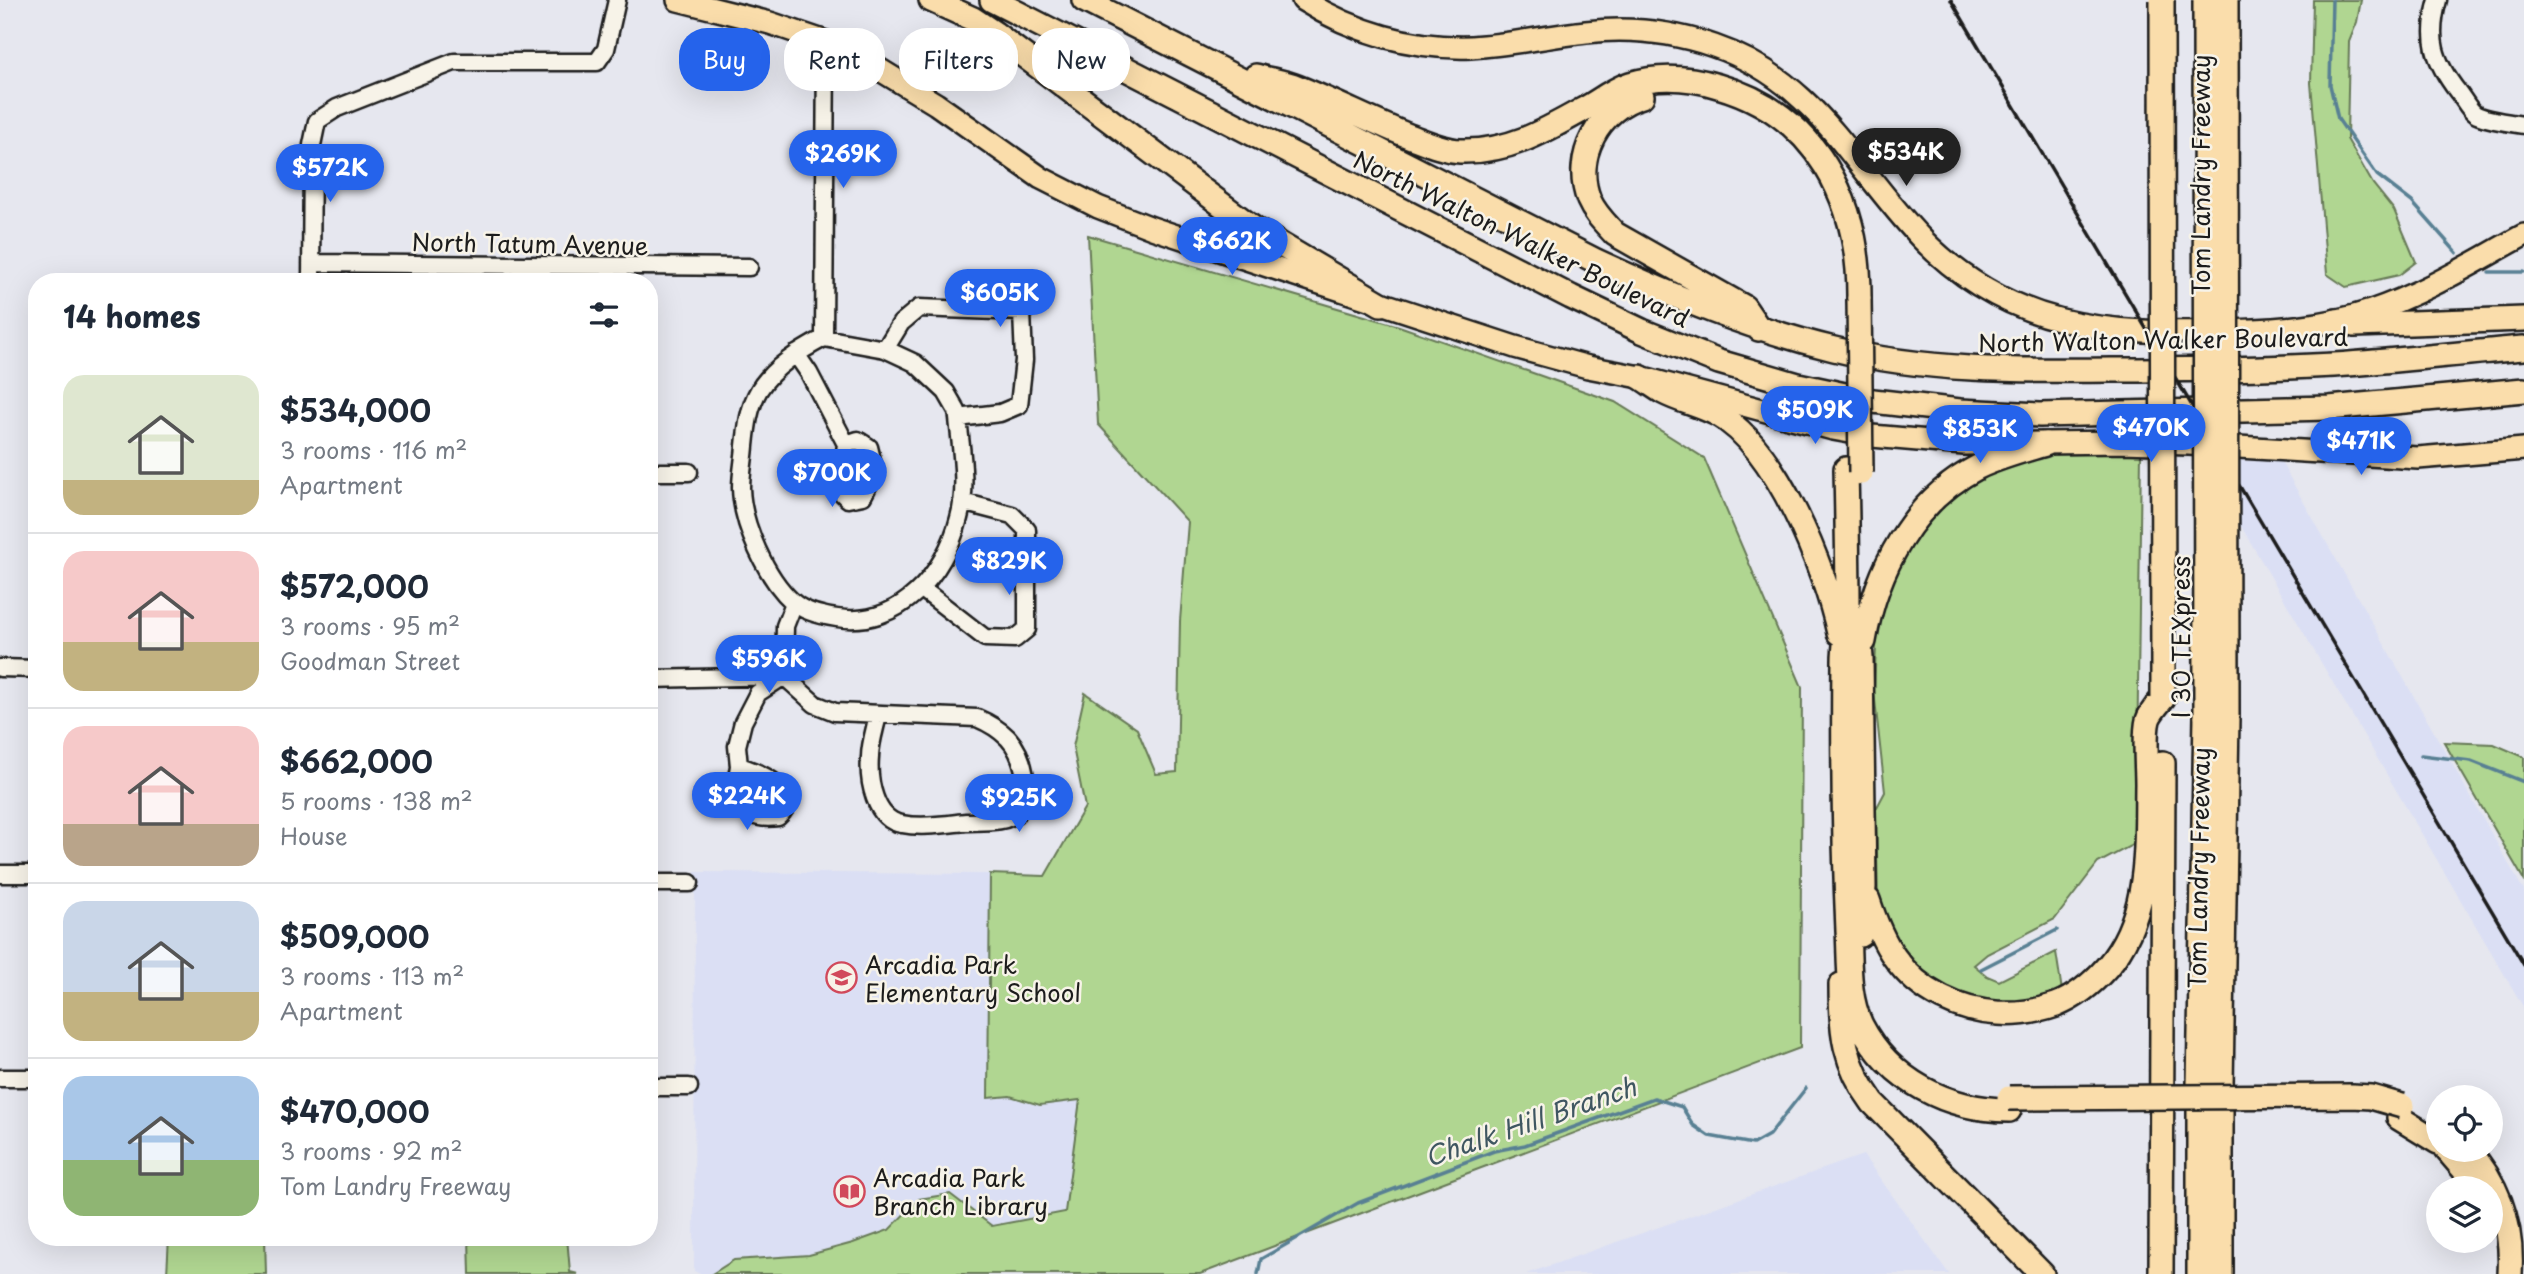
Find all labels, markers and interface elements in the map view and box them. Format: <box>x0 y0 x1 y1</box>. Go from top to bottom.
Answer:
chip: Buy <box>679 28 770 91</box>
chip: Rent <box>784 28 885 91</box>
chip: Filters <box>899 28 1018 91</box>
chip: New <box>1032 28 1130 91</box>
street label: Tom Landry Freeway <box>2182 54 2218 296</box>
pin: $534K <box>1857 128 1955 188</box>
pin: $269K <box>794 130 892 190</box>
text: $534K <box>1868 133 1944 168</box>
text: $269K <box>805 135 881 170</box>
street label: North Walton Walker Boulevard <box>1348 141 1696 335</box>
pin: $572K <box>281 144 379 204</box>
text: $572K <box>292 149 368 184</box>
pin: $662K <box>1183 218 1281 277</box>
text: $662K <box>1193 222 1271 257</box>
street label: North Tatum Avenue <box>411 223 649 263</box>
pin: $605K <box>951 270 1049 329</box>
text: $605K <box>961 274 1039 309</box>
text: 14 homes <box>63 293 201 338</box>
icon: filters <box>585 296 623 334</box>
street label: North Walton Walker Boulevard <box>1978 318 2349 360</box>
pin: $509K <box>1766 386 1864 446</box>
text: $534,000 <box>280 387 431 432</box>
text: $509K <box>1777 391 1853 426</box>
icon: home <box>119 403 203 487</box>
pin: $470K <box>2102 405 2200 464</box>
pin: $853K <box>1931 406 2029 465</box>
text: $470K <box>2112 409 2190 444</box>
text: $853K <box>1942 410 2018 445</box>
pin: $471K <box>2312 418 2410 477</box>
text: $471K <box>2326 422 2396 457</box>
text: 3 rooms · 116 m² <box>280 432 467 467</box>
pin: $700K <box>783 449 881 509</box>
text: $700K <box>793 454 871 489</box>
text: Apartment <box>280 467 403 502</box>
pin: $829K <box>960 538 1058 597</box>
text: $829K <box>971 542 1047 577</box>
street label: I 30 TEXpress <box>2162 556 2198 718</box>
text: $572,000 <box>280 563 429 608</box>
icon: home <box>119 579 203 663</box>
text: 3 rooms · 95 m² <box>280 608 460 643</box>
pin: $596K <box>720 636 818 695</box>
text: $596K <box>731 640 807 675</box>
text: Goodman Street <box>280 643 460 678</box>
text: $662,000 <box>280 738 433 783</box>
street label: Tom Landry Freeway <box>2178 747 2218 989</box>
icon: home <box>119 754 203 838</box>
pin: $224K <box>698 772 796 832</box>
pin: $925K <box>970 774 1068 834</box>
text: $224K <box>708 777 786 812</box>
text: $925K <box>981 779 1057 814</box>
text: 5 rooms · 138 m² <box>280 783 473 818</box>
text: House <box>280 818 347 853</box>
text: $509,000 <box>280 913 430 958</box>
icon: home <box>119 929 203 1013</box>
place label: Arcadia Park Elementary School <box>865 946 1081 1010</box>
text: 3 rooms · 113 m² <box>280 958 464 993</box>
school or university icon: Arcadia Park Elementary School <box>825 961 859 995</box>
text: Apartment <box>280 993 403 1028</box>
water label: Chalk Hill Branch <box>1419 1066 1642 1175</box>
map controls <box>2426 1085 2503 1253</box>
button: locate <box>2426 1085 2503 1162</box>
text: $470,000 <box>280 1088 430 1133</box>
icon: home <box>119 1104 203 1188</box>
text: 3 rooms · 92 m² <box>280 1133 463 1168</box>
place label: Arcadia Park Branch Library <box>873 1159 1048 1223</box>
text: Tom Landry Freeway <box>280 1168 511 1203</box>
library icon: Arcadia Park Branch Library <box>833 1174 867 1208</box>
button: layers <box>2426 1176 2503 1253</box>

